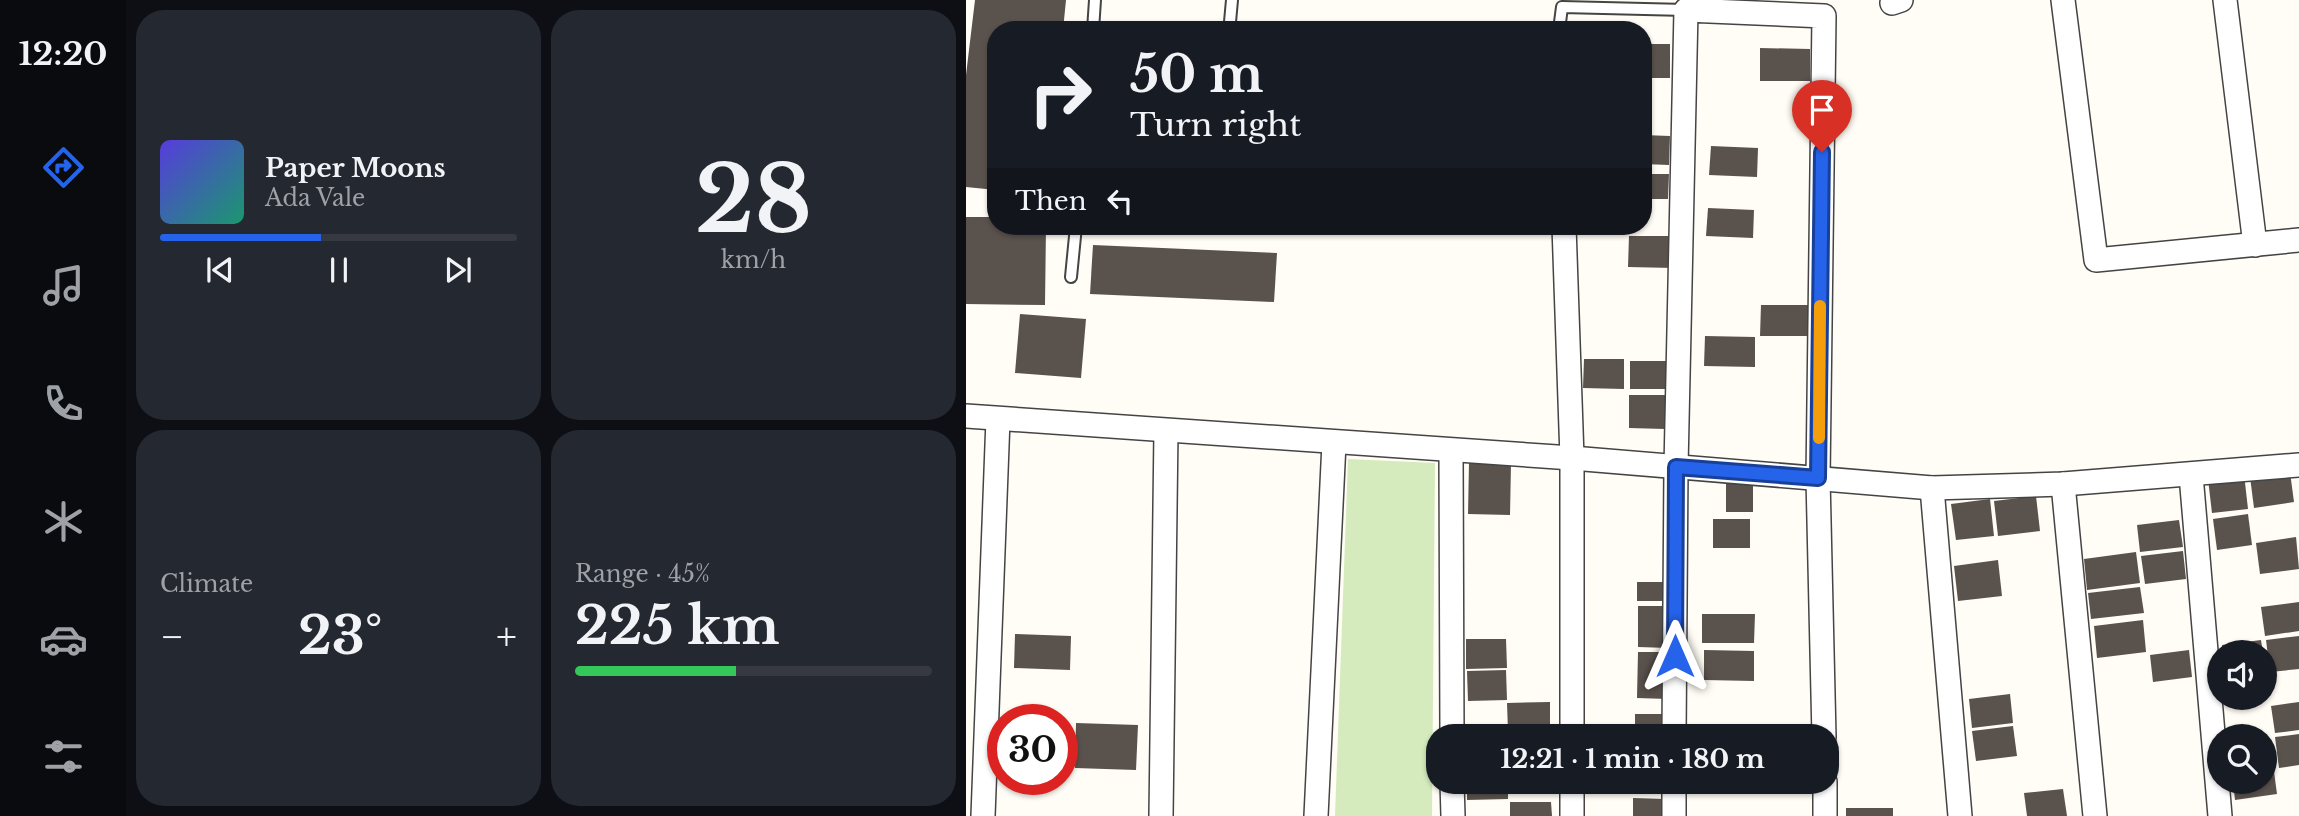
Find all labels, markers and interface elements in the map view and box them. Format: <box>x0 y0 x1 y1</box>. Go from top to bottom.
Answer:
text: 12:20 <box>19 34 107 74</box>
text: 50 m <box>1130 44 1263 105</box>
icon: right <box>1015 49 1106 140</box>
pin <box>1792 80 1852 152</box>
icon: arrive <box>1803 91 1841 129</box>
text: Turn right <box>1130 105 1301 145</box>
icon: directions <box>39 143 88 192</box>
text: 28 <box>695 144 812 257</box>
text: Paper Moons <box>265 152 446 184</box>
icon: left <box>1101 182 1139 220</box>
text: Ada Vale <box>265 184 365 212</box>
text: Then <box>1015 185 1087 217</box>
text: km/h <box>721 246 786 274</box>
icon: previous <box>201 251 239 289</box>
icon: pause <box>320 251 358 289</box>
icon: next <box>439 251 477 289</box>
icon: music <box>39 261 88 310</box>
icon: phone <box>39 379 88 428</box>
icon: climate <box>39 497 88 546</box>
text: Range · 45% <box>575 560 710 588</box>
text: Climate <box>160 570 253 598</box>
text: 225 km <box>575 594 780 658</box>
text: 23° <box>298 604 382 668</box>
text: − <box>160 613 184 660</box>
text: + <box>496 613 517 660</box>
icon: car <box>39 615 88 664</box>
position arrow <box>1638 619 1712 693</box>
map controls <box>2207 640 2277 794</box>
button: sound <box>2207 640 2277 710</box>
speed limit sign: 30 <box>987 704 1078 795</box>
button: search <box>2207 724 2277 794</box>
icon: filters <box>39 732 88 781</box>
text: 12:21 · 1 min · 180 m <box>1500 743 1765 775</box>

